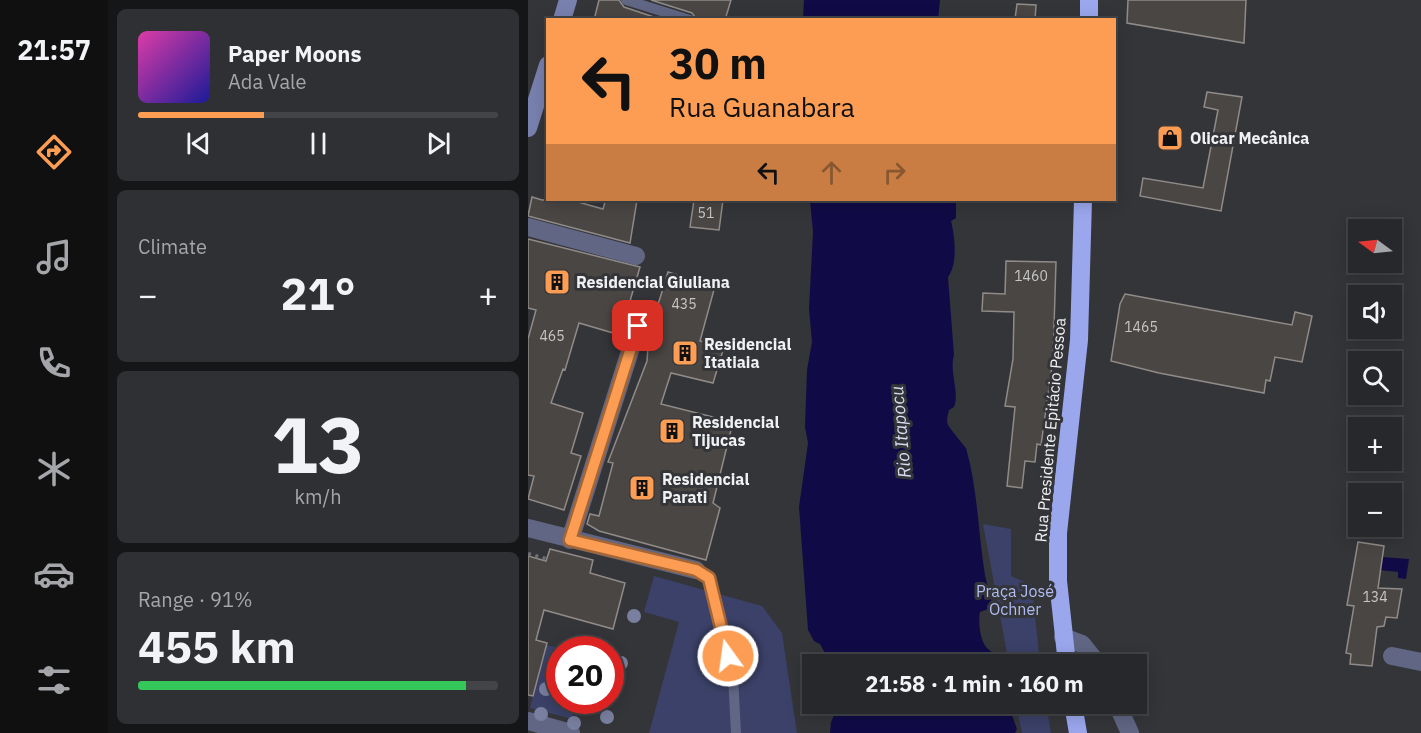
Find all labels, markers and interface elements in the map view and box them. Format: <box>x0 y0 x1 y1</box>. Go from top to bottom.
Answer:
text: 21:57 <box>17 32 91 67</box>
text: 30 m <box>669 36 767 91</box>
text: Paper Moons <box>228 39 361 68</box>
icon: left <box>570 42 648 120</box>
text: Ada Vale <box>228 68 307 95</box>
text: Rua Guanabara <box>669 89 855 124</box>
shop icon: Olicar Mecânica <box>1155 123 1185 153</box>
icon: previous <box>182 127 215 160</box>
icon: pause <box>302 127 335 160</box>
icon: next <box>422 127 455 160</box>
place label: Olicar Mecânica <box>1190 128 1309 148</box>
icon: directions <box>33 131 75 173</box>
icon: left <box>752 156 785 189</box>
icon: ahead <box>815 156 848 189</box>
icon: right <box>878 156 911 189</box>
house number: 51 <box>698 204 714 222</box>
north arrow <box>1348 219 1402 273</box>
map controls <box>1348 219 1402 537</box>
text: Climate <box>138 233 207 260</box>
icon: music <box>33 236 75 278</box>
text: 21° <box>280 264 356 322</box>
building icon: Residencial Giuliana <box>542 267 572 297</box>
house number: 1460 <box>1014 267 1048 285</box>
place label: Residencial Giuliana <box>576 272 730 292</box>
text: − <box>138 273 158 316</box>
text: + <box>478 273 498 316</box>
button: sound <box>1348 285 1402 339</box>
house number: 435 <box>671 295 697 313</box>
pin <box>612 300 663 351</box>
icon: arrive <box>621 309 654 342</box>
street label: Rua Presidente Epitácio Pessoa <box>1030 316 1070 543</box>
house number: 1465 <box>1124 318 1158 336</box>
house number: 465 <box>539 327 565 345</box>
place label: Residencial Itatiaia <box>704 334 791 372</box>
building icon: Residencial Itatiaia <box>670 338 700 368</box>
icon: phone <box>33 342 75 384</box>
button: search <box>1348 351 1402 405</box>
water label: Rio Itapocu <box>885 385 916 479</box>
text: 13 <box>271 393 365 494</box>
place label: Residencial Tijucas <box>692 412 779 450</box>
building icon: Residencial Tijucas <box>657 416 687 446</box>
button: + <box>1348 417 1402 471</box>
icon: climate <box>33 448 75 490</box>
place label: Residencial Parati <box>662 469 749 507</box>
building icon: Residencial Parati <box>627 473 657 503</box>
text: km/h <box>294 483 342 510</box>
button: − <box>1348 483 1402 537</box>
icon: car <box>33 553 75 595</box>
park label: Praça José Ochner <box>976 581 1054 619</box>
text: Range · 91% <box>138 586 253 613</box>
house number: 134 <box>1362 588 1388 606</box>
text: 455 km <box>138 617 296 675</box>
position arrow <box>696 624 760 688</box>
speed limit sign: 20 <box>546 636 624 714</box>
icon: filters <box>33 659 75 701</box>
text: 21:58 · 1 min · 160 m <box>865 669 1084 698</box>

